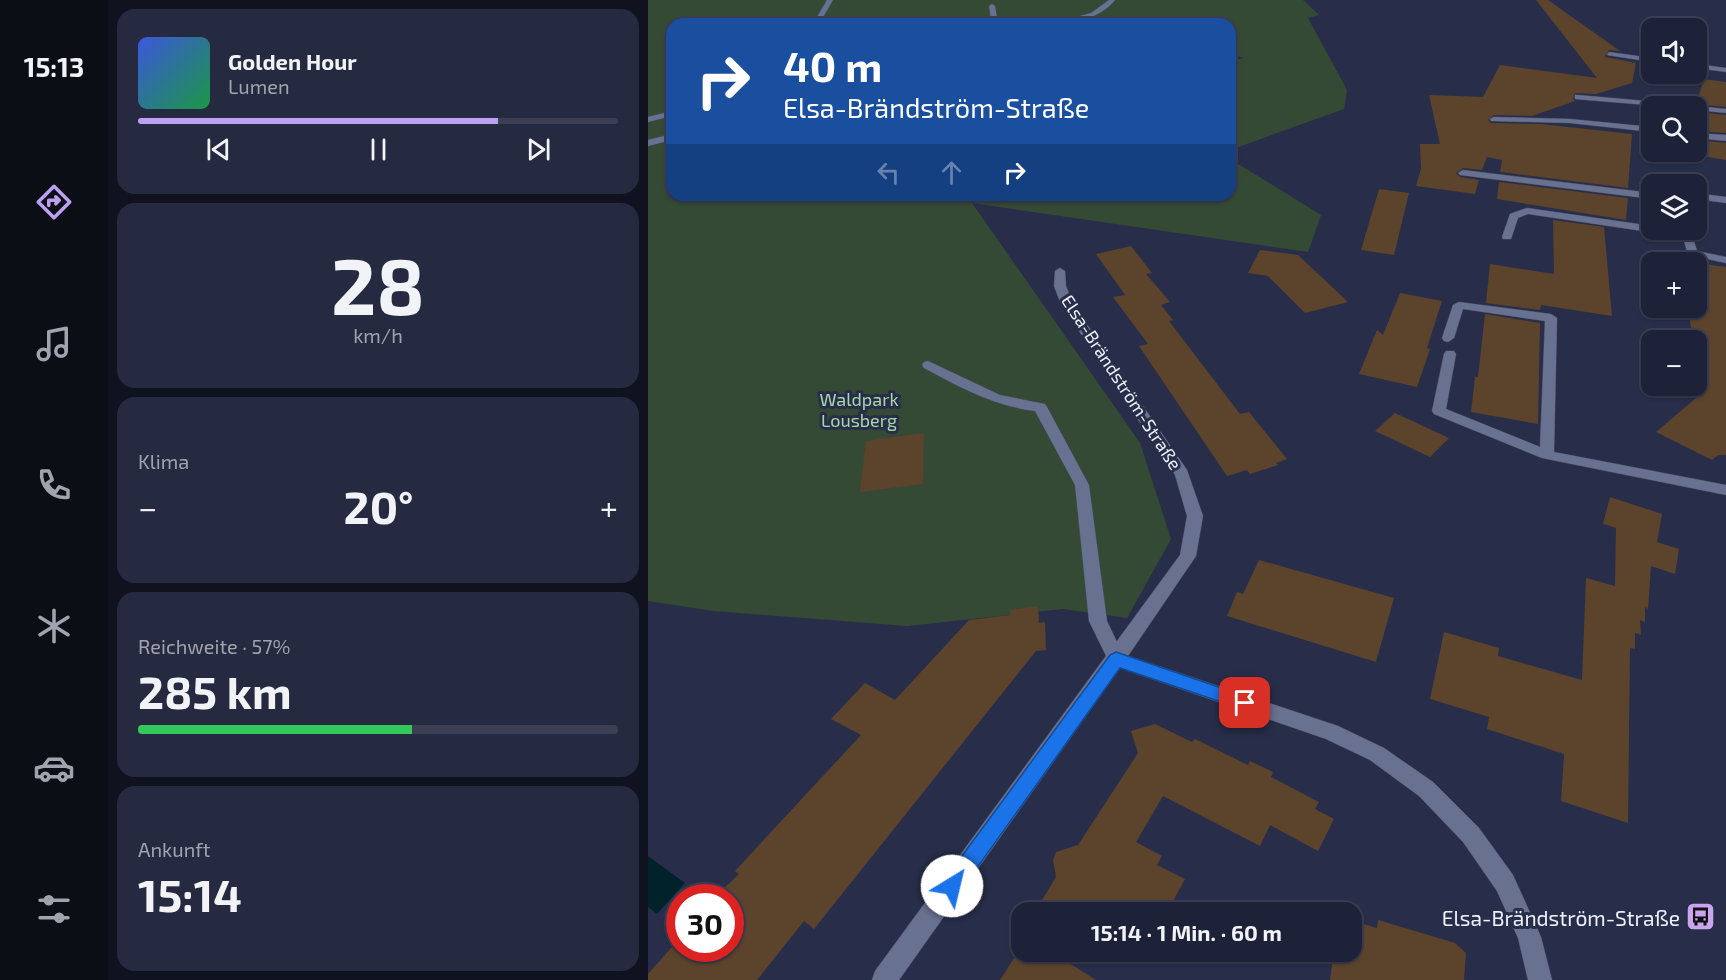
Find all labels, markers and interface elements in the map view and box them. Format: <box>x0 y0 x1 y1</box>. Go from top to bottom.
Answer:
map controls <box>1641 18 1707 396</box>
button: sound <box>1641 18 1707 84</box>
text: 40 m <box>783 40 882 90</box>
icon: right <box>684 42 762 120</box>
text: Golden Hour <box>228 48 357 74</box>
text: 15:13 <box>24 50 84 82</box>
text: Lumen <box>228 74 290 98</box>
text: Elsa-Brändström-Straße <box>783 91 1089 123</box>
button: search <box>1641 96 1707 162</box>
icon: previous <box>202 133 235 166</box>
icon: pause <box>362 133 395 166</box>
icon: next <box>522 133 555 166</box>
icon: left <box>872 156 905 189</box>
icon: ahead <box>935 156 968 189</box>
icon: right <box>998 156 1031 189</box>
button: layers <box>1641 174 1707 240</box>
icon: directions <box>33 181 75 223</box>
text: 28 <box>331 237 425 331</box>
button: + <box>1641 252 1707 318</box>
street label: Elsa-Brändström-Straße <box>1057 290 1187 474</box>
icon: music <box>33 323 75 365</box>
text: km/h <box>353 323 403 347</box>
button: − <box>1641 330 1707 396</box>
park label: Waldpark Lousberg <box>819 388 899 431</box>
text: Klima <box>138 449 189 473</box>
icon: phone <box>33 464 75 506</box>
text: 20° <box>344 479 414 533</box>
text: − <box>138 487 157 527</box>
text: + <box>600 487 618 527</box>
icon: climate <box>33 605 75 647</box>
text: Reichweite · 57% <box>138 634 290 658</box>
text: 285 km <box>138 664 292 718</box>
pin <box>1219 677 1270 728</box>
icon: arrive <box>1228 686 1261 719</box>
icon: car <box>33 747 75 789</box>
text: Ankunft <box>138 837 210 861</box>
position arrow <box>920 854 984 918</box>
text: 15:14 <box>138 867 242 921</box>
speed limit sign: 30 <box>666 884 744 962</box>
icon: filters <box>33 888 75 930</box>
bus stop icon: Elsa-Brändström-Straße <box>1685 901 1717 933</box>
place label: Elsa-Brändström-Straße <box>1442 905 1680 930</box>
text: 15:14 · 1 Min. · 60 m <box>1091 919 1282 945</box>

